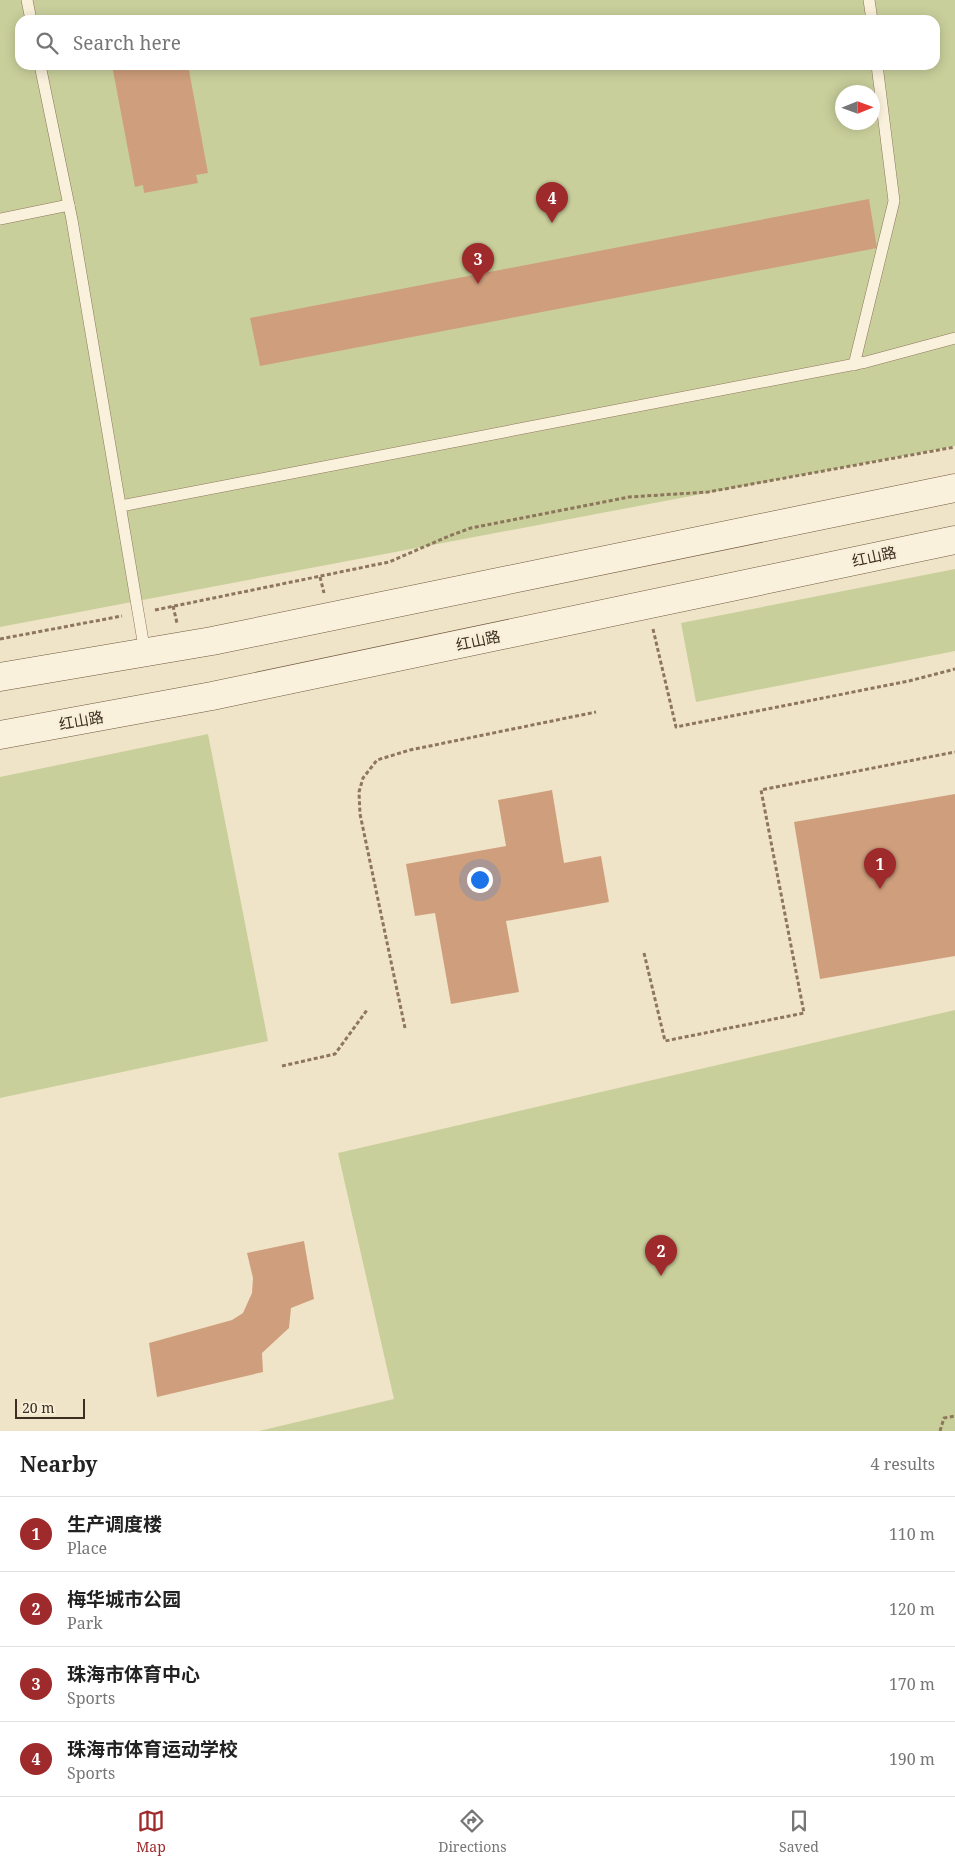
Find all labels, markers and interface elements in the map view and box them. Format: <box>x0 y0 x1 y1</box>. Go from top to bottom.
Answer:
search box <box>15 15 940 70</box>
icon: search <box>33 29 61 57</box>
text: Search here <box>73 30 181 56</box>
north arrow <box>835 85 880 130</box>
pin: 4 <box>536 182 568 223</box>
pin: 3 <box>462 243 494 284</box>
street label: 红山路 <box>850 542 898 570</box>
street label: 红山路 <box>454 626 502 654</box>
street label: 红山路 <box>57 706 105 734</box>
pin: 1 <box>864 848 896 889</box>
your location <box>467 867 493 893</box>
pin: 2 <box>645 1235 677 1276</box>
scale bar <box>15 1396 85 1419</box>
text: 20 m <box>22 1398 55 1417</box>
text: Nearby <box>20 1450 98 1478</box>
text: 4 results <box>871 1453 935 1475</box>
text: 生产调度楼 <box>67 1511 162 1537</box>
text: 1 <box>31 1523 41 1545</box>
text: 110 m <box>889 1523 935 1545</box>
text: Place <box>67 1537 107 1559</box>
text: 梅华城市公园 <box>67 1586 181 1612</box>
text: 2 <box>31 1598 41 1620</box>
text: 120 m <box>889 1598 935 1620</box>
text: Park <box>67 1612 103 1634</box>
text: 珠海市体育中心 <box>67 1661 200 1687</box>
text: 3 <box>31 1673 41 1695</box>
text: 170 m <box>889 1673 935 1695</box>
text: Sports <box>67 1687 115 1709</box>
text: 珠海市体育运动学校 <box>67 1736 238 1762</box>
text: 4 <box>31 1748 41 1770</box>
text: 190 m <box>889 1748 935 1770</box>
text: Sports <box>67 1762 115 1784</box>
tab: Map <box>136 1807 166 1856</box>
tab: Directions <box>438 1807 507 1856</box>
tab: Saved <box>779 1807 819 1856</box>

